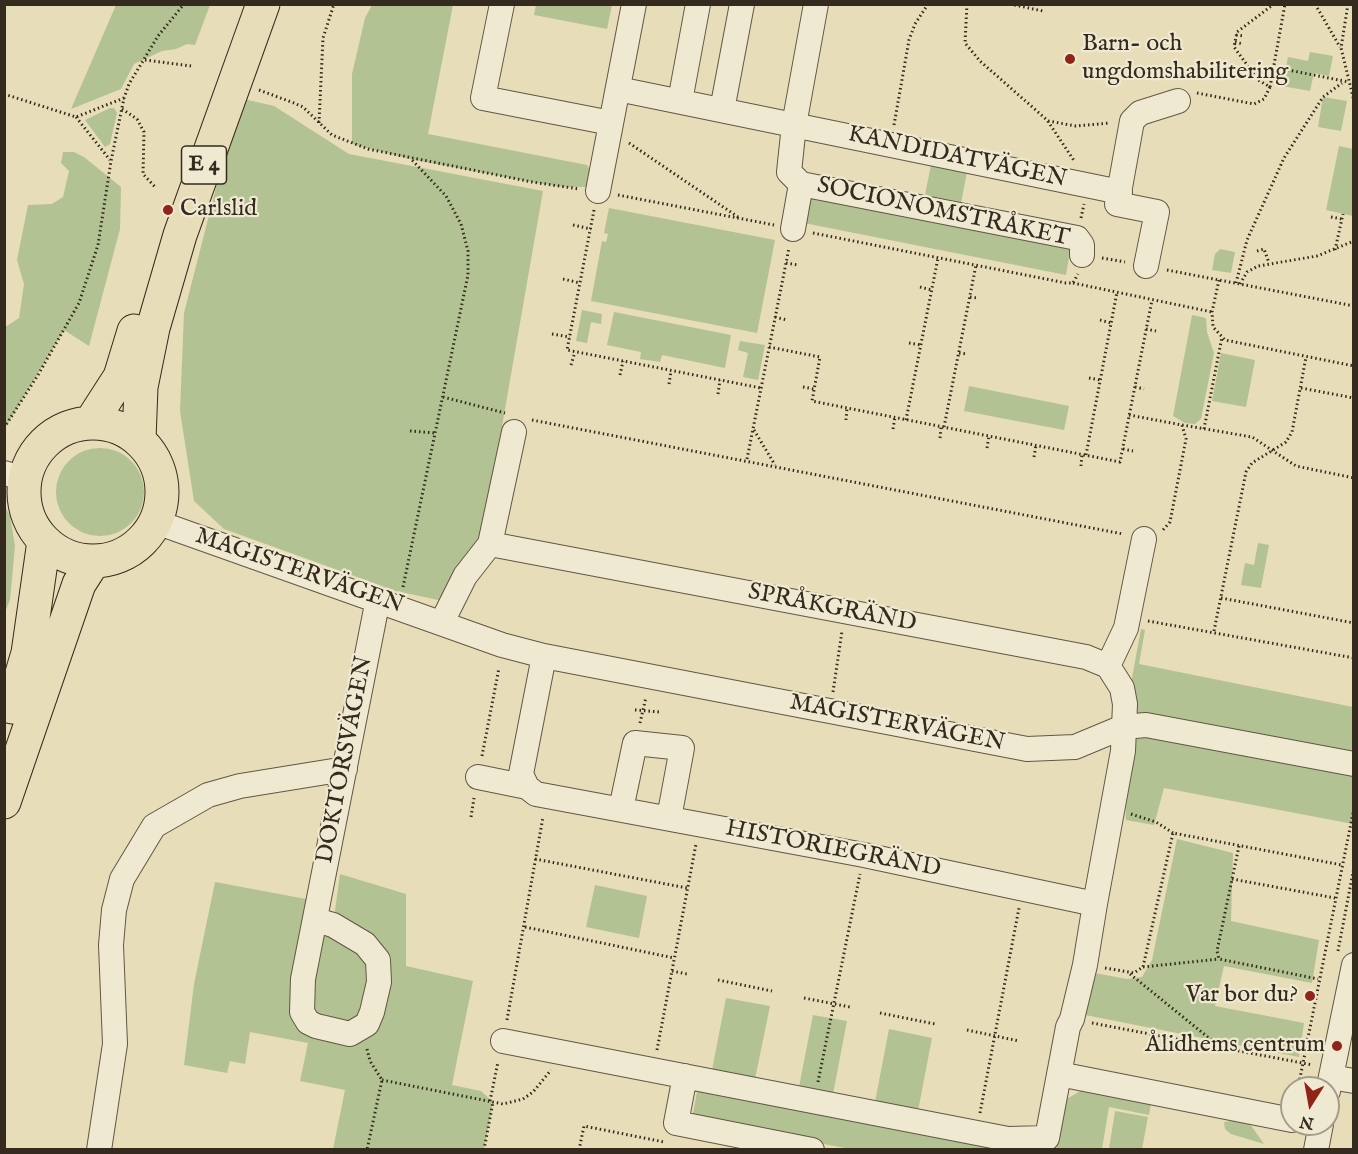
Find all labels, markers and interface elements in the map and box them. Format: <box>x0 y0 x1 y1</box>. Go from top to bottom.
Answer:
place label: Barn- och ungdomshabilitering <box>1082 31 1288 87</box>
marker: Barn- och ungdomshabilitering <box>1063 52 1077 66</box>
street label: KANDIDATVÄGEN <box>845 121 1069 195</box>
road number: E 4 <box>182 146 226 184</box>
street label: SOCIONOMSTRÅKET <box>814 172 1072 254</box>
place label: Carlslid <box>180 196 257 224</box>
marker: Carlslid <box>161 203 175 217</box>
street label: MAGISTERVÄGEN <box>191 523 407 621</box>
street label: SPRÅKGRÄND <box>745 579 919 639</box>
street label: DOKTORSVÄGEN <box>312 654 380 866</box>
street label: MAGISTERVÄGEN <box>787 689 1007 759</box>
street label: HISTORIEGRÄND <box>723 815 943 885</box>
place label: Var bor du? <box>1186 982 1298 1010</box>
marker: Var bor du? <box>1303 989 1317 1003</box>
place label: Ålidhems centrum <box>1145 1032 1325 1060</box>
marker: Ålidhems centrum <box>1330 1039 1344 1053</box>
north arrow <box>1280 1076 1340 1136</box>
text: N <box>1298 1111 1316 1133</box>

